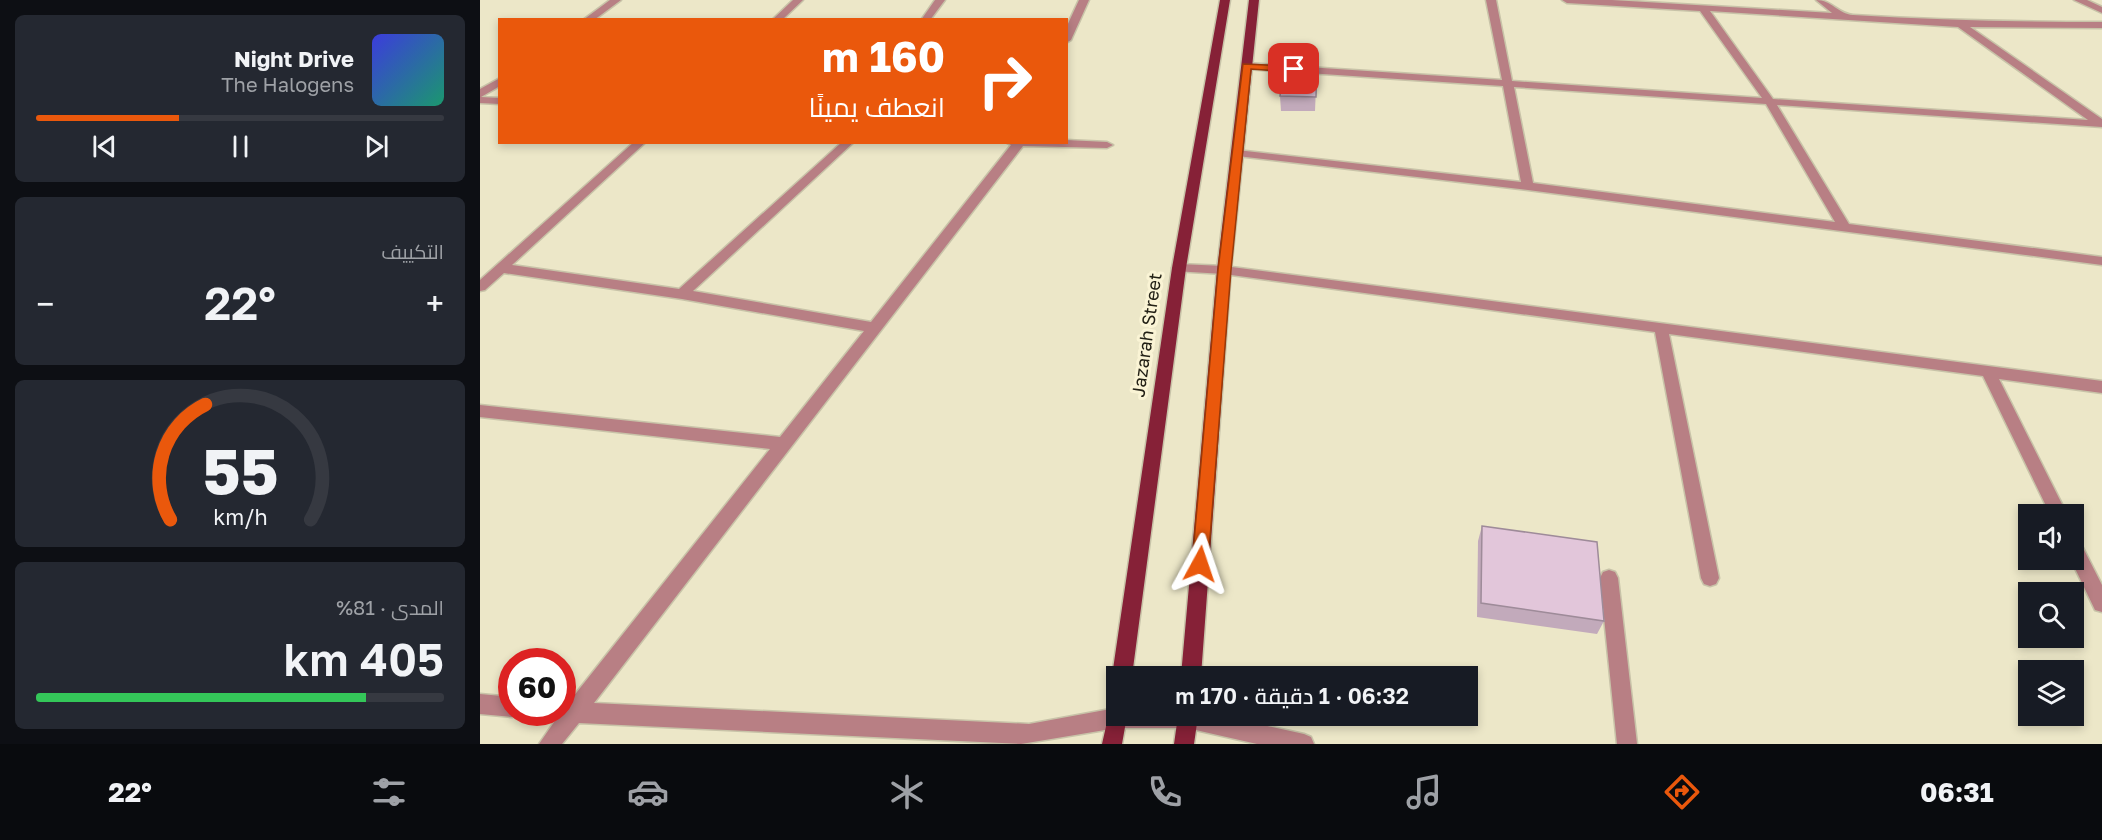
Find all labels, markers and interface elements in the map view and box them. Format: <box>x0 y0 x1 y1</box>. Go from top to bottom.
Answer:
text: 160 m <box>822 31 945 81</box>
icon: right <box>966 42 1044 120</box>
pin <box>1268 43 1319 94</box>
text: Night Drive <box>234 45 354 72</box>
icon: arrive <box>1277 52 1310 85</box>
text: The Halogens <box>221 72 354 96</box>
text: انعطف يمينًا <box>809 91 945 123</box>
icon: previous <box>88 130 121 163</box>
icon: pause <box>224 130 257 163</box>
icon: next <box>360 130 393 163</box>
text: التكييف <box>381 239 444 263</box>
street label: Jazarah Street <box>1126 271 1166 398</box>
text: 22° <box>204 276 276 330</box>
text: − <box>36 284 54 323</box>
text: + <box>426 284 444 323</box>
text: 55 <box>202 433 278 508</box>
map controls <box>2018 504 2084 726</box>
button: sound <box>2018 504 2084 570</box>
text: km/h <box>213 505 267 531</box>
position arrow <box>1168 532 1232 596</box>
button: search <box>2018 582 2084 648</box>
text: المدى · 81% <box>336 595 444 619</box>
text: 405 km <box>283 632 444 686</box>
speed limit sign: 60 <box>498 648 576 726</box>
button: layers <box>2018 660 2084 726</box>
text: 06:32 · 1 دقيقة · 170 m <box>1175 682 1409 709</box>
icon: filters <box>368 771 410 813</box>
icon: car <box>627 771 669 813</box>
icon: climate <box>886 771 928 813</box>
icon: phone <box>1144 771 1186 813</box>
icon: music <box>1403 771 1445 813</box>
icon: directions <box>1661 771 1703 813</box>
text: 22° <box>108 776 152 808</box>
text: 06:31 <box>1920 776 1994 808</box>

